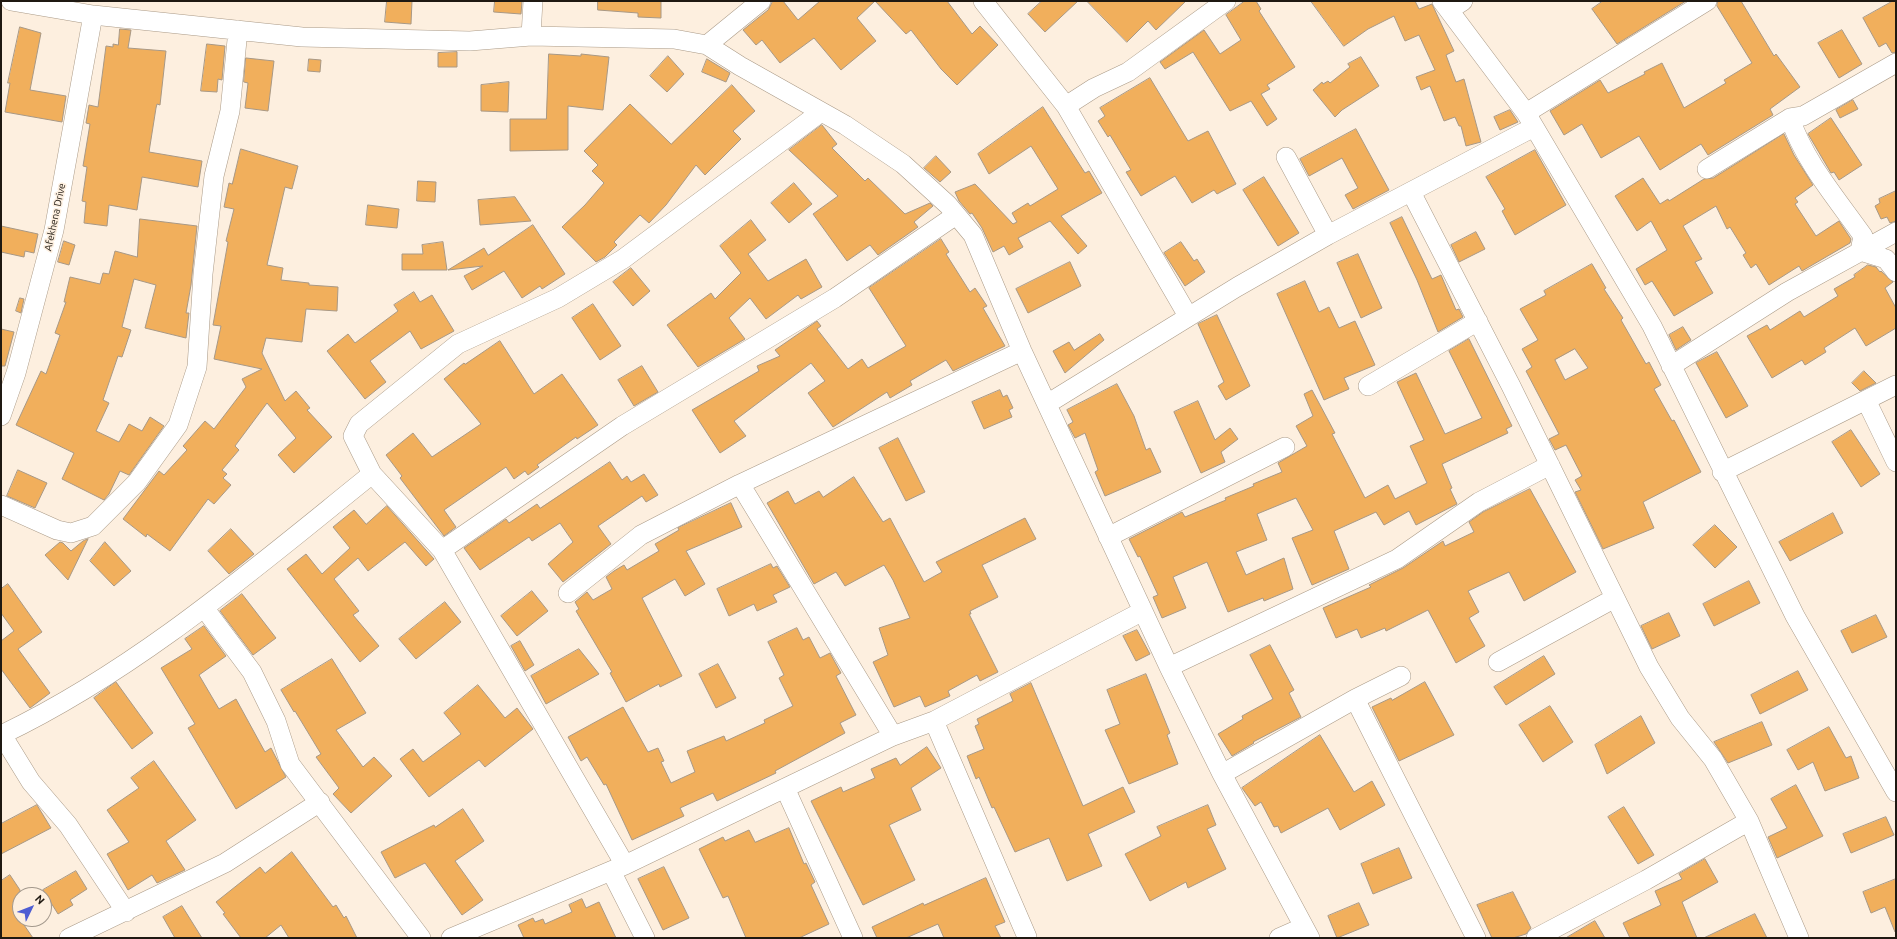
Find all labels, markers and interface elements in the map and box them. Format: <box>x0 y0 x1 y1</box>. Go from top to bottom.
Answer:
street label: Afekhena Drive <box>42 182 68 252</box>
north arrow <box>12 887 52 927</box>
text: N <box>33 892 47 907</box>

